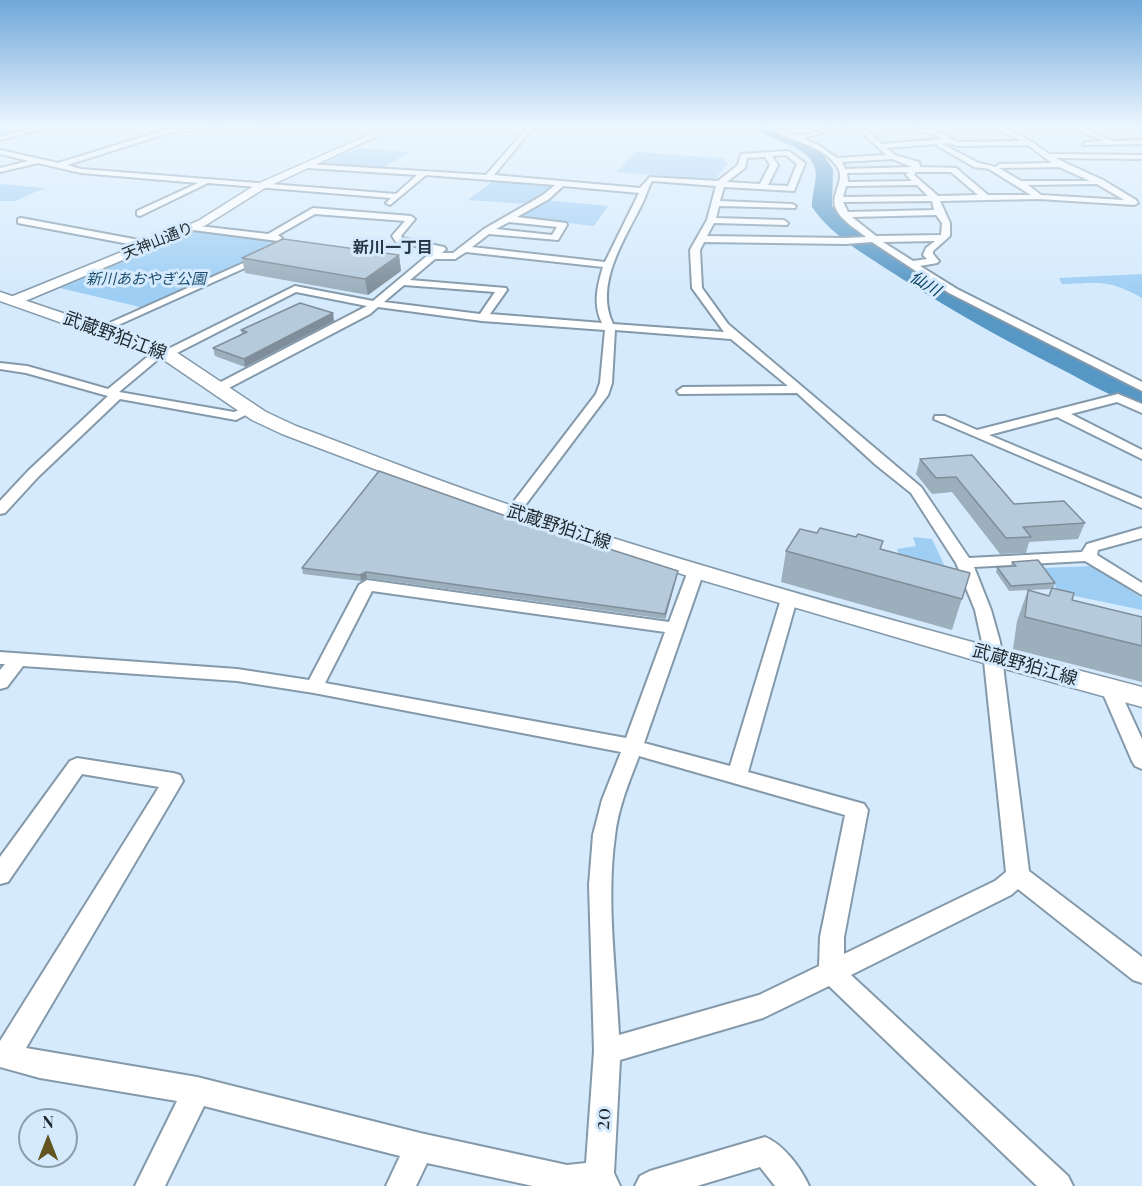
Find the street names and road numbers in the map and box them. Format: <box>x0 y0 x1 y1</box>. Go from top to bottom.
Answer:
street label: 天神山通り <box>120 219 196 263</box>
street label: 武蔵野狛江線 <box>61 307 169 365</box>
street label: 武蔵野狛江線 <box>504 500 614 554</box>
street label: 武蔵野狛江線 <box>970 640 1080 690</box>
street label: 20 <box>590 1107 616 1131</box>

